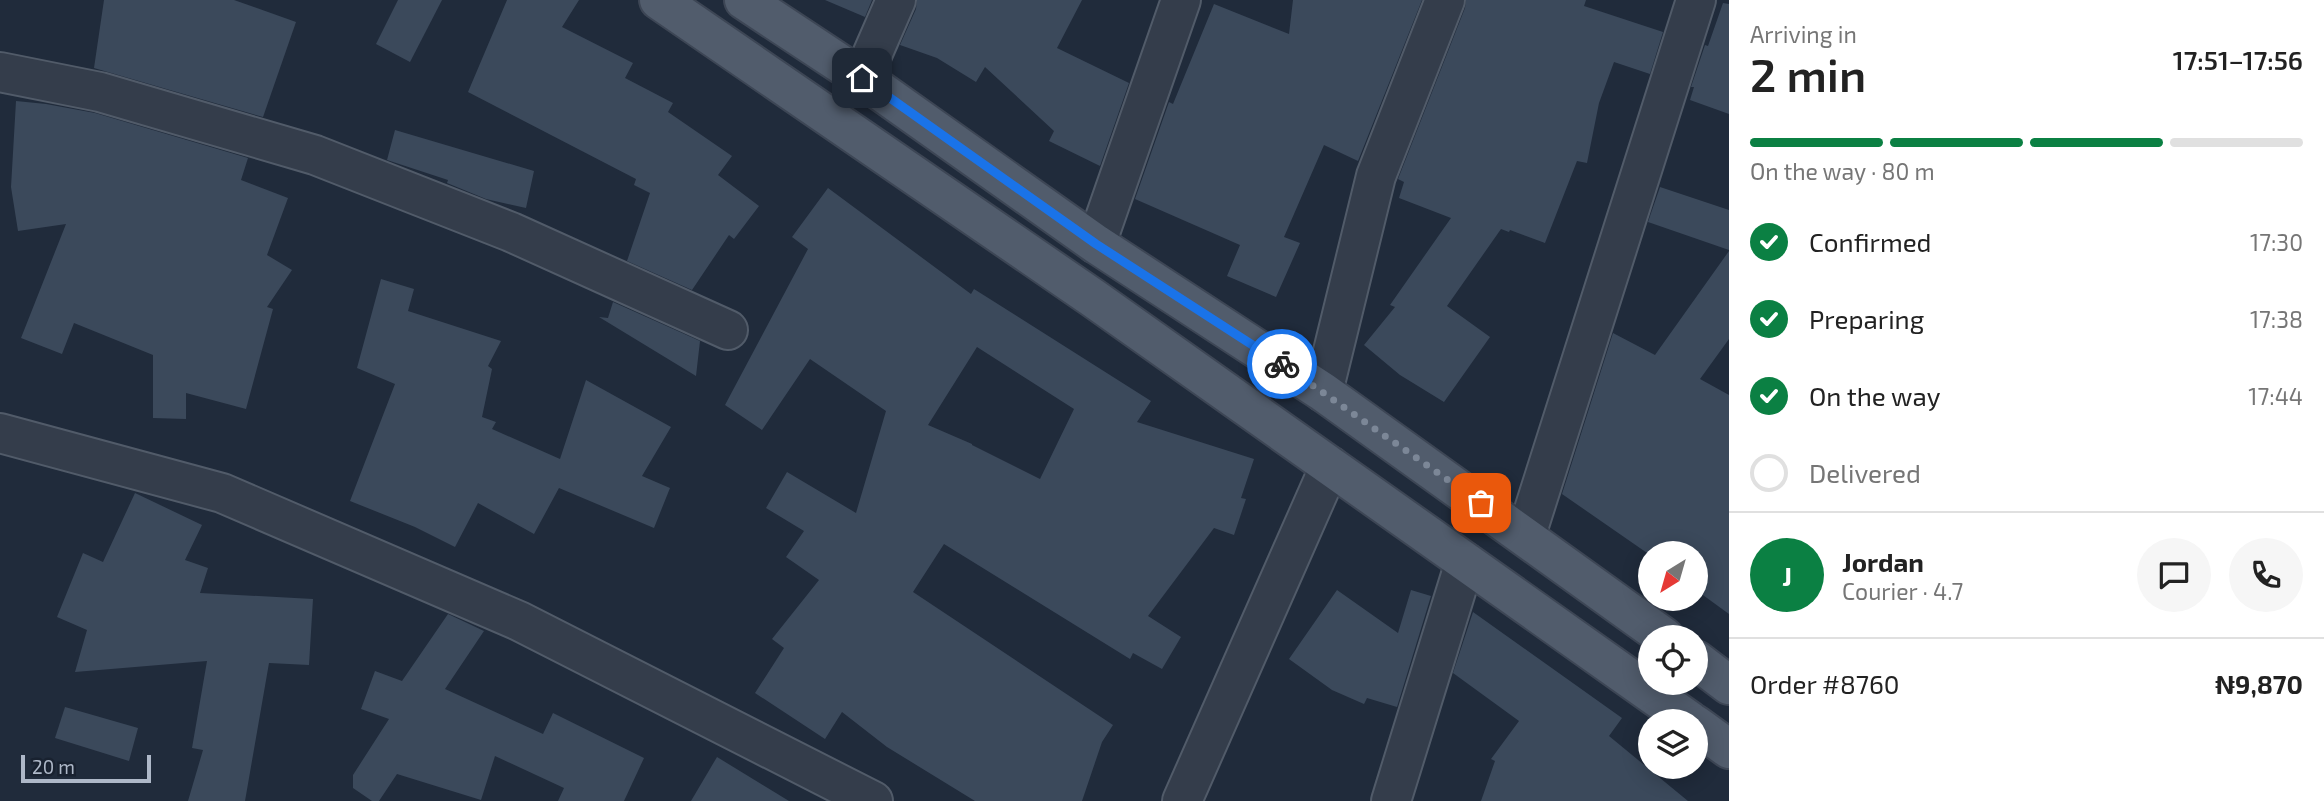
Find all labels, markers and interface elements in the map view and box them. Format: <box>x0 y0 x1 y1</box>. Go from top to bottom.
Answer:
text: Arriving in <box>1750 20 1857 48</box>
text: 17:51–17:56 <box>2173 44 2303 75</box>
text: 2 min <box>1750 46 1866 101</box>
pin <box>832 48 892 108</box>
icon: home <box>843 59 881 97</box>
text: On the way · 80 m <box>1750 157 1935 185</box>
icon: check <box>1750 223 1788 261</box>
text: Confirmed <box>1809 226 1932 257</box>
text: 17:30 <box>2250 228 2303 256</box>
icon: check <box>1750 300 1788 338</box>
text: Preparing <box>1809 303 1924 334</box>
text: 17:38 <box>2250 305 2303 333</box>
courier <box>1247 329 1317 399</box>
icon: bike <box>1263 345 1301 383</box>
icon: check <box>1750 377 1788 415</box>
text: On the way <box>1809 380 1940 411</box>
text: 17:44 <box>2248 382 2303 410</box>
text: Delivered <box>1809 457 1921 488</box>
pin <box>1451 473 1511 533</box>
icon: bag <box>1462 484 1500 522</box>
button: chat <box>2137 538 2211 612</box>
button: phone <box>2229 538 2303 612</box>
north arrow <box>1638 541 1708 611</box>
map controls <box>1638 541 1708 779</box>
text: Jordan <box>1842 546 1924 577</box>
text: J <box>1782 560 1792 591</box>
text: Courier · 4.7 <box>1842 577 1963 605</box>
button: locate <box>1638 625 1708 695</box>
text: Order #8760 <box>1750 668 1900 699</box>
text: ₦9,870 <box>2215 668 2303 699</box>
button: layers <box>1638 709 1708 779</box>
scale bar <box>21 752 150 784</box>
text: 20 m <box>32 755 75 778</box>

